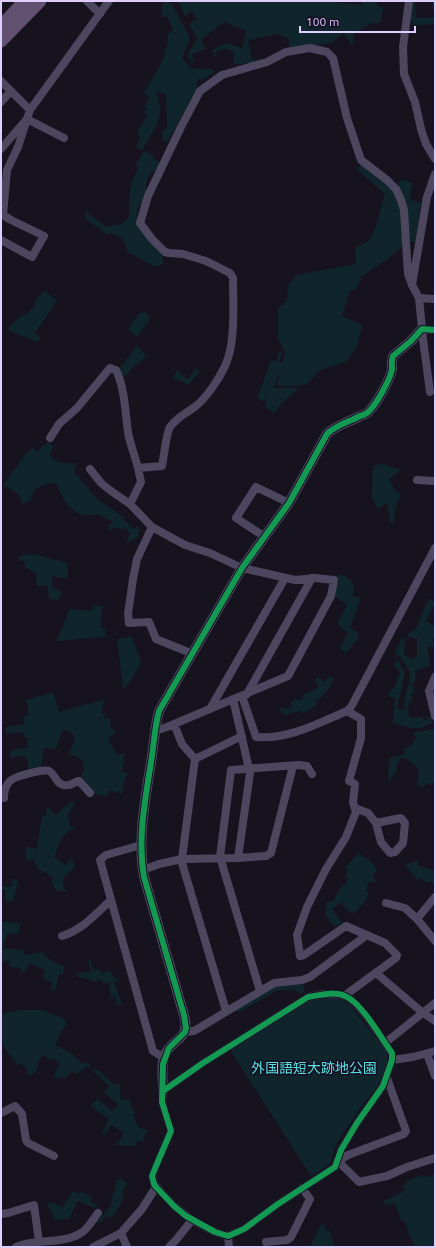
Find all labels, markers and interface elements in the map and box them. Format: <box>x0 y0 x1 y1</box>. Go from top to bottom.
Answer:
scale bar <box>300 8 415 34</box>
text: 100 m <box>306 15 339 28</box>
park label: 外国語短大跡地公園 <box>251 1060 377 1076</box>

